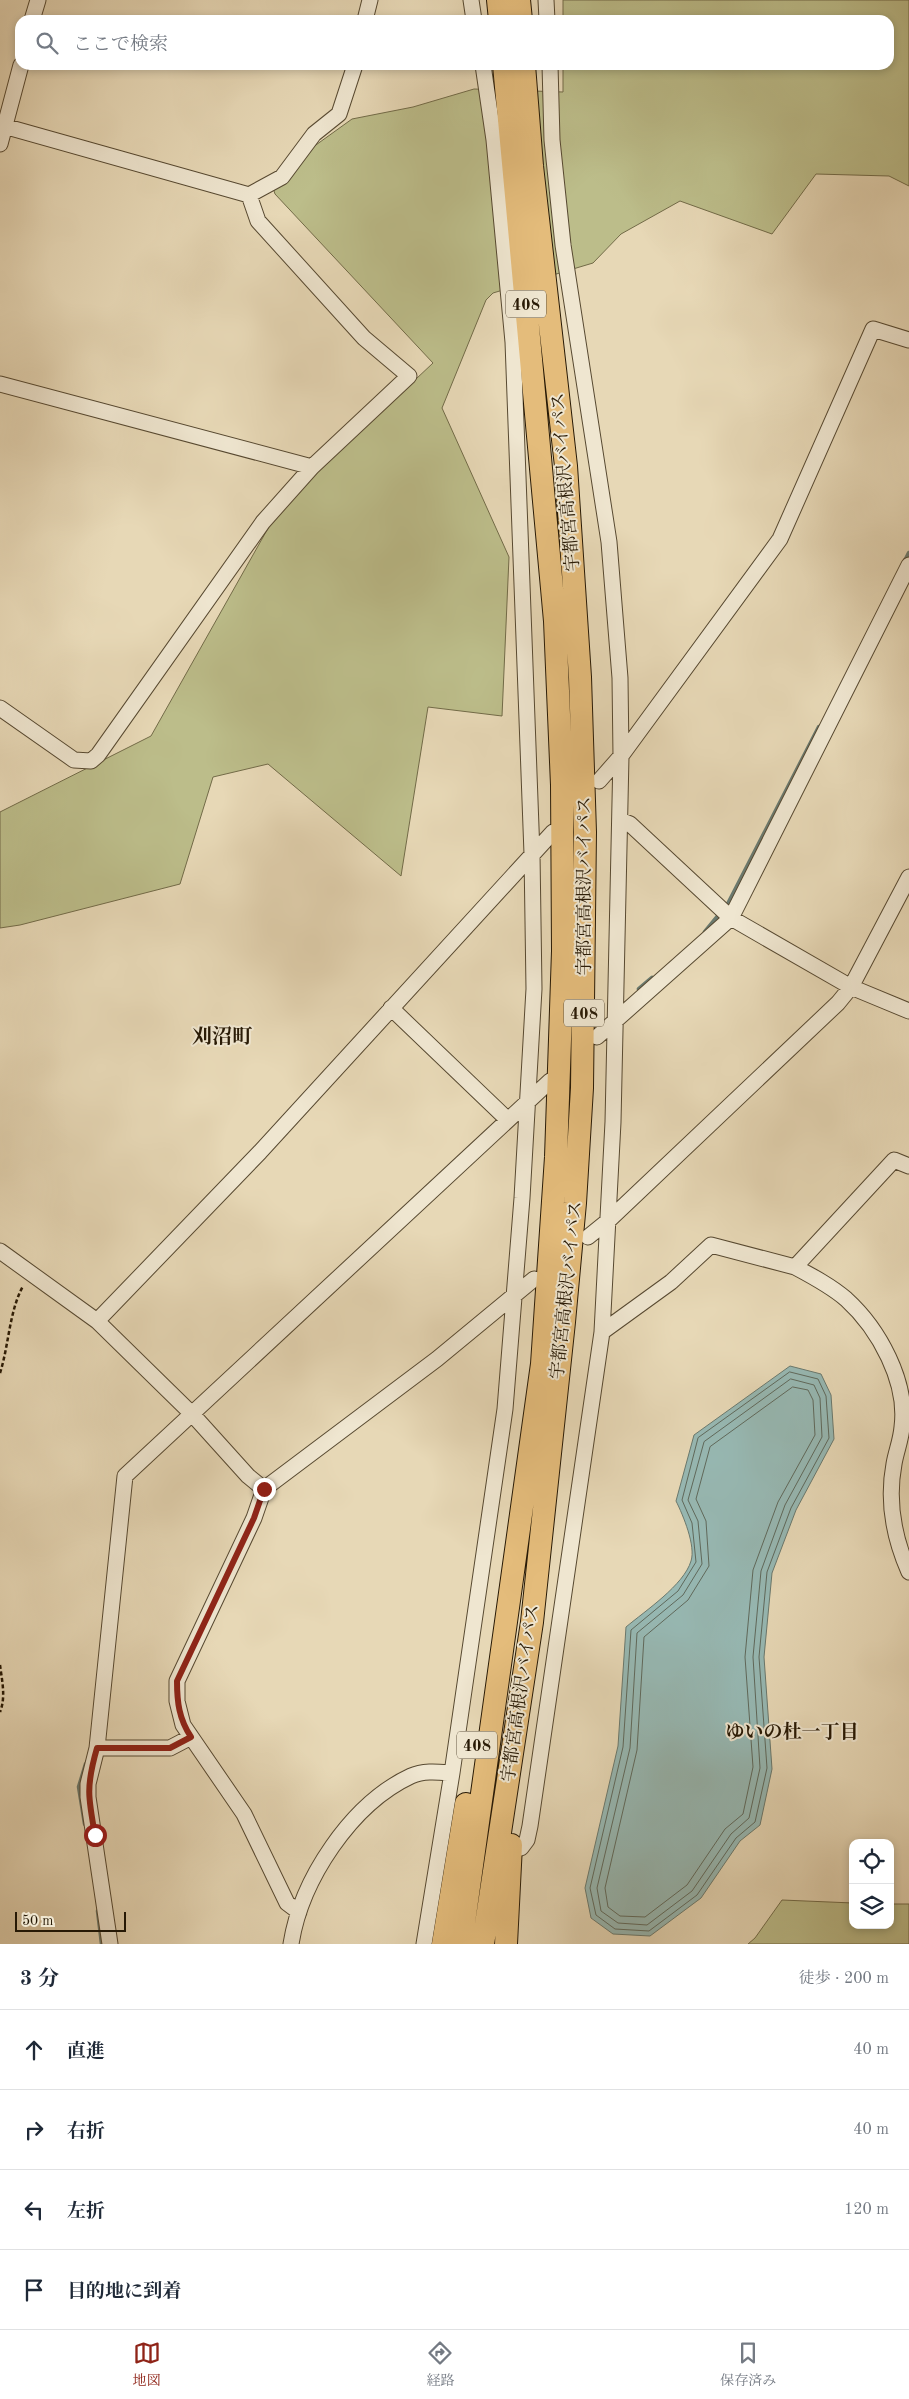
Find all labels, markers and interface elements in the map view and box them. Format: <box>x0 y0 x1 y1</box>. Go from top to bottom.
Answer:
search box <box>15 15 894 70</box>
icon: search <box>33 29 61 57</box>
text: ここで検索 <box>73 36 168 55</box>
road number: 408 <box>506 290 546 318</box>
street label: 宇都宮高根沢バイパス <box>547 392 583 572</box>
street label: 宇都宮高根沢バイパス <box>574 796 594 976</box>
road number: 408 <box>564 1000 604 1026</box>
district label: 刈沼町 <box>192 1025 253 1048</box>
street label: 宇都宮高根沢バイパス <box>547 1200 585 1380</box>
route end <box>253 1478 276 1501</box>
street label: 宇都宮高根沢バイパス <box>498 1603 542 1783</box>
district label: ゆいの杜一丁目 <box>725 1721 859 1743</box>
road number: 408 <box>457 1732 497 1758</box>
route start <box>84 1824 107 1847</box>
map controls <box>849 1839 894 1929</box>
button: locate <box>849 1839 894 1884</box>
button: layers <box>849 1884 894 1929</box>
scale bar <box>15 1909 126 1932</box>
text: 50 m <box>22 1914 53 1928</box>
text: 3 分 <box>20 1969 59 1990</box>
text: 徒歩 · 200 m <box>799 1971 889 1987</box>
icon: ahead <box>20 2036 48 2064</box>
text: 40 m <box>853 2042 889 2058</box>
text: 直進 <box>67 2043 105 2062</box>
icon: right <box>20 2116 48 2144</box>
text: 40 m <box>853 2122 889 2138</box>
text: 右折 <box>67 2123 105 2142</box>
icon: left <box>20 2196 48 2224</box>
text: 120 m <box>844 2202 889 2218</box>
text: 左折 <box>67 2203 105 2222</box>
icon: arrive <box>20 2276 48 2304</box>
text: 目的地に到着 <box>67 2283 181 2302</box>
tab: 地図 <box>133 2339 161 2390</box>
tab: 経路 <box>426 2339 454 2390</box>
tab: 保存済み <box>720 2339 776 2390</box>

